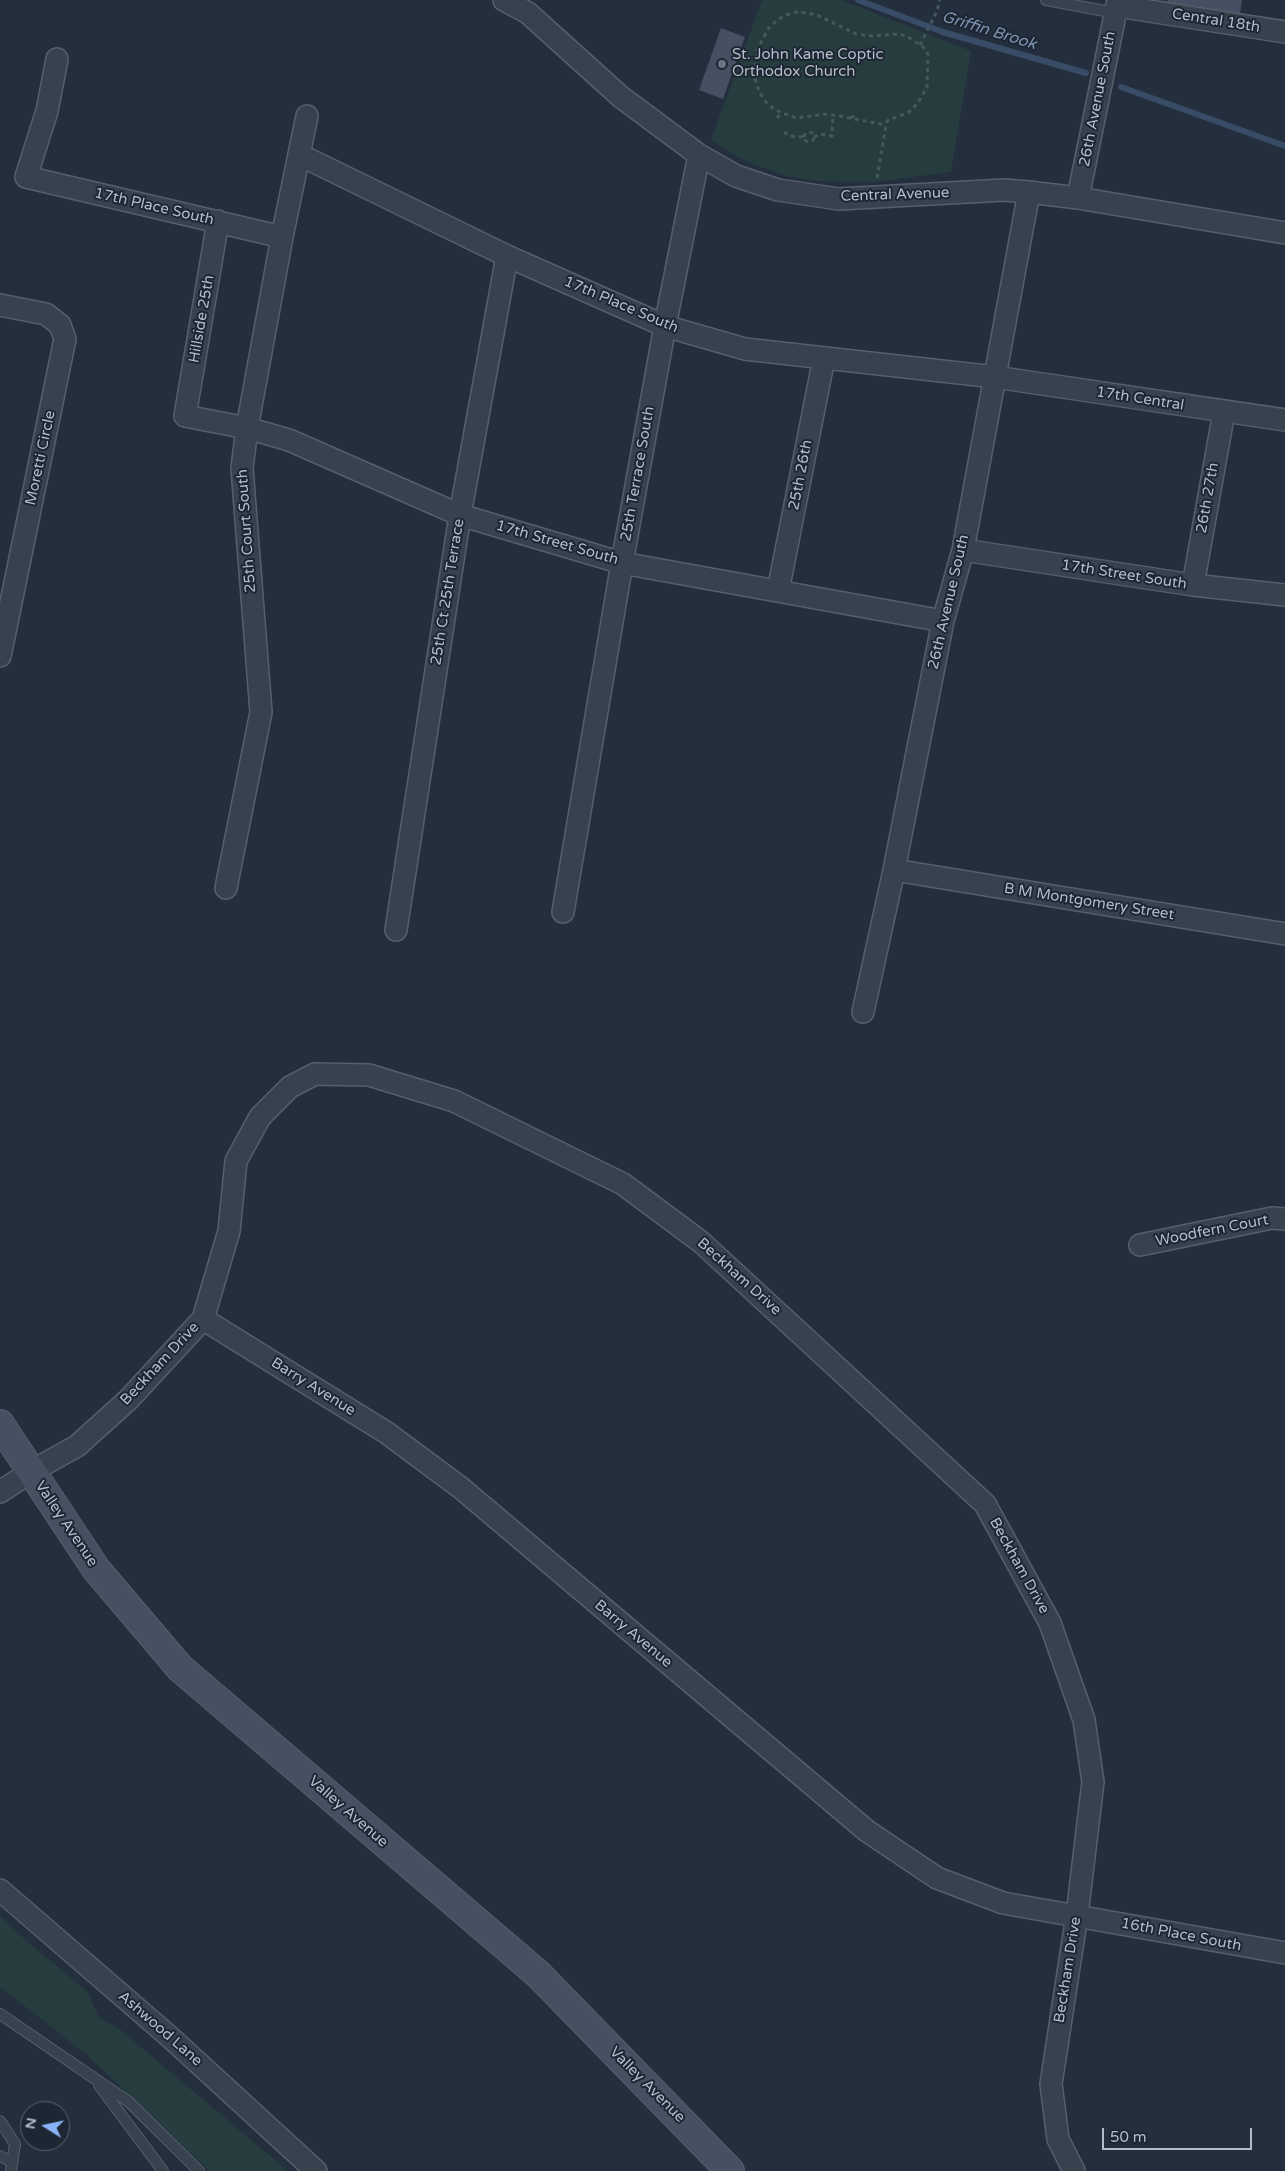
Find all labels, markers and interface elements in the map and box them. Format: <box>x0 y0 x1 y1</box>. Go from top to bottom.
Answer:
street label: Central 18th <box>1171 5 1261 37</box>
water label: Griffin Brook <box>939 8 1039 54</box>
street label: 26th Avenue South <box>1076 30 1120 168</box>
place label: St. John Kame Coptic Orthodox Church <box>732 46 884 81</box>
marker: St. John Kame Coptic Orthodox Church <box>716 58 728 70</box>
street label: 17th Place South <box>92 184 216 230</box>
street label: Central Avenue <box>840 184 950 206</box>
street label: 17th Place South <box>561 273 681 337</box>
street label: Hillside 25th <box>185 274 219 364</box>
street label: 17th Central <box>1095 383 1185 415</box>
street label: 25th Terrace South <box>617 405 659 543</box>
street label: Moretti Circle <box>22 409 60 507</box>
street label: 25th 26th <box>785 438 817 512</box>
street label: 26th 27th <box>1193 461 1223 535</box>
street label: 25th Court South <box>234 469 260 593</box>
street label: 17th Street South <box>494 517 620 569</box>
street label: 25th Ct 25th Terrace <box>428 518 468 666</box>
street label: 26th Avenue South <box>925 533 973 671</box>
street label: 17th Street South <box>1060 556 1188 594</box>
street label: B M Montgomery Street <box>1003 880 1175 924</box>
street label: Woodfern Court <box>1154 1211 1270 1251</box>
street label: Beckham Drive <box>693 1234 785 1320</box>
street label: Beckham Drive <box>117 1319 203 1409</box>
street label: Barry Avenue <box>268 1354 358 1420</box>
street label: Valley Avenue <box>31 1478 101 1570</box>
street label: Beckham Drive <box>985 1515 1053 1617</box>
street label: Barry Avenue <box>590 1596 676 1672</box>
street label: Valley Avenue <box>305 1773 391 1851</box>
street label: 16th Place South <box>1119 1914 1243 1956</box>
street label: Beckham Drive <box>1051 1916 1085 2024</box>
street label: Ashwood Lane <box>114 1988 206 2070</box>
street label: Valley Avenue <box>605 2043 689 2127</box>
north arrow <box>20 2101 70 2151</box>
text: N <box>21 2116 40 2130</box>
scale bar <box>1105 2118 1255 2150</box>
text: 50 m <box>1110 2128 1147 2146</box>

